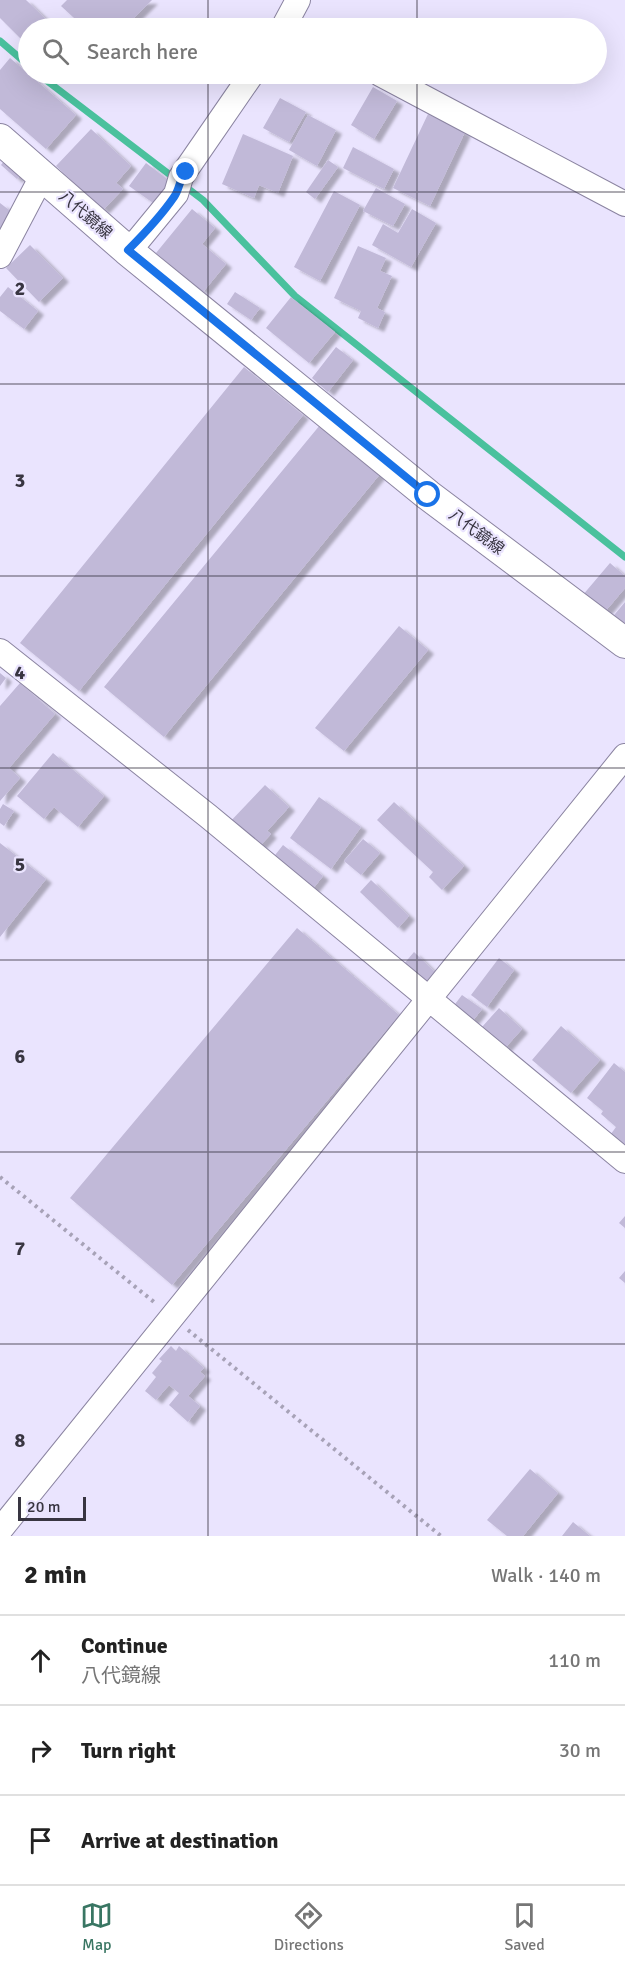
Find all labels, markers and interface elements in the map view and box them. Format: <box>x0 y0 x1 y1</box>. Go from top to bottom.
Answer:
search box <box>18 18 607 84</box>
icon: search <box>39 35 72 68</box>
text: Search here <box>87 38 198 65</box>
route end <box>172 158 198 184</box>
street label: 八代鏡線 <box>55 186 116 243</box>
text: 2 <box>15 276 25 301</box>
text: 3 <box>15 468 25 493</box>
route start <box>414 481 440 507</box>
street label: 八代鏡線 <box>445 505 508 559</box>
text: 4 <box>15 660 26 685</box>
text: 5 <box>15 852 25 877</box>
text: 6 <box>15 1044 26 1069</box>
text: 7 <box>15 1236 26 1261</box>
text: 8 <box>15 1428 26 1453</box>
scale bar <box>18 1494 86 1522</box>
text: 20 m <box>27 1497 61 1517</box>
text: 2 min <box>24 1559 87 1591</box>
text: Walk · 140 m <box>491 1563 601 1588</box>
text: Continue <box>81 1632 168 1659</box>
icon: ahead <box>24 1644 57 1677</box>
text: 110 m <box>548 1648 601 1673</box>
text: 八代鏡線 <box>81 1663 161 1688</box>
icon: right <box>24 1734 57 1767</box>
text: Turn right <box>81 1737 176 1764</box>
text: 30 m <box>559 1738 601 1763</box>
icon: arrive <box>24 1824 57 1857</box>
text: Arrive at destination <box>81 1827 278 1854</box>
tab: Map <box>80 1899 113 1955</box>
tab: Directions <box>274 1899 344 1955</box>
tab: Saved <box>504 1899 545 1955</box>

